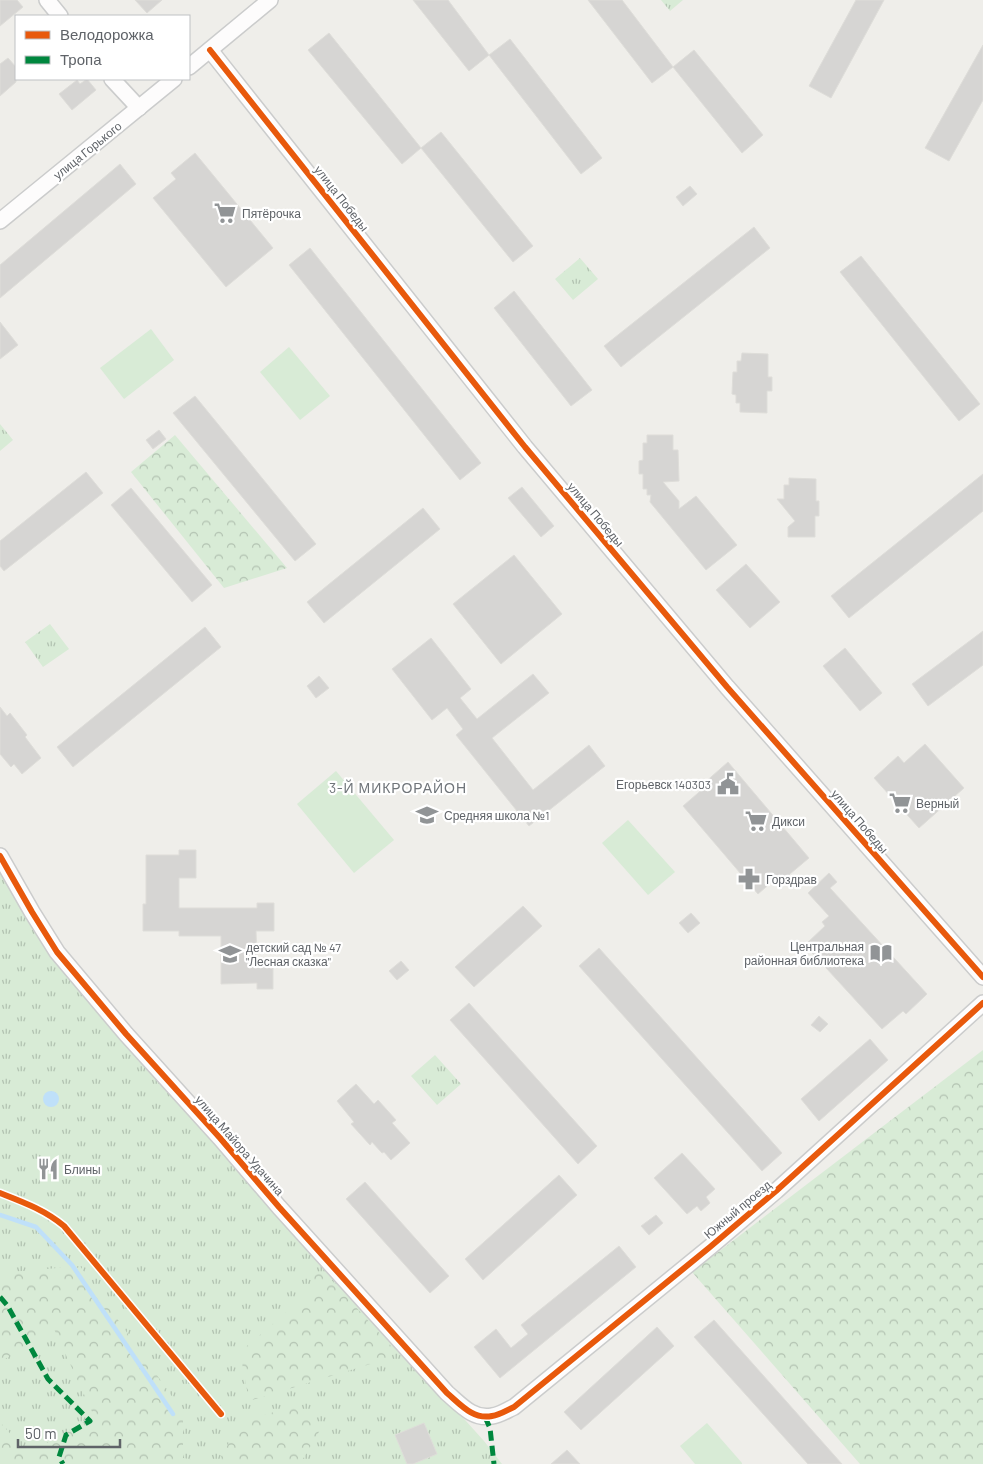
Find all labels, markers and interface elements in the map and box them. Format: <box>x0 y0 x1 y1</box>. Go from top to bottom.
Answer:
legend <box>15 15 190 80</box>
text: Велодорожка <box>60 25 154 43</box>
text: Тропа <box>60 50 102 68</box>
street label: улица Горького <box>50 118 125 183</box>
street label: улица Победы <box>311 162 372 234</box>
supermarket icon: Пятёрочка <box>212 200 238 226</box>
place label: Пятёрочка <box>242 206 301 221</box>
street label: улица Победы <box>564 479 627 550</box>
public building icon: Егорьевск 140303 <box>715 771 741 797</box>
place label: Егорьевск 140303 <box>616 777 711 792</box>
district label: 3-Й МИКРОРАЙОН <box>329 779 467 796</box>
street label: улица Победы <box>828 786 891 856</box>
supermarket icon: Верный <box>887 790 913 816</box>
place label: Верный <box>916 796 959 811</box>
school or university icon: Средняя школа №1 <box>414 802 440 828</box>
place label: Средняя школа №1 <box>444 808 549 823</box>
supermarket icon: Дикси <box>743 808 769 834</box>
place label: Дикси <box>772 814 805 829</box>
pharmacy icon: Горздрав <box>736 866 762 892</box>
place label: Горздрав <box>766 872 817 887</box>
place label: Центральная районная библиотека <box>744 939 864 968</box>
place label: детский сад № 47 "Лесная сказка" <box>246 940 341 968</box>
library icon: Центральная районная библиотека <box>868 940 894 966</box>
school or university icon: детский сад № 47 "Лесная сказка" <box>217 941 243 967</box>
street label: улица Майора Удачина <box>192 1092 287 1199</box>
restaurant icon: Блины <box>35 1156 61 1182</box>
place label: Блины <box>64 1162 101 1176</box>
street label: Южный проезд <box>701 1177 774 1242</box>
scale bar <box>18 1416 120 1448</box>
text: 50 m <box>25 1424 57 1442</box>

